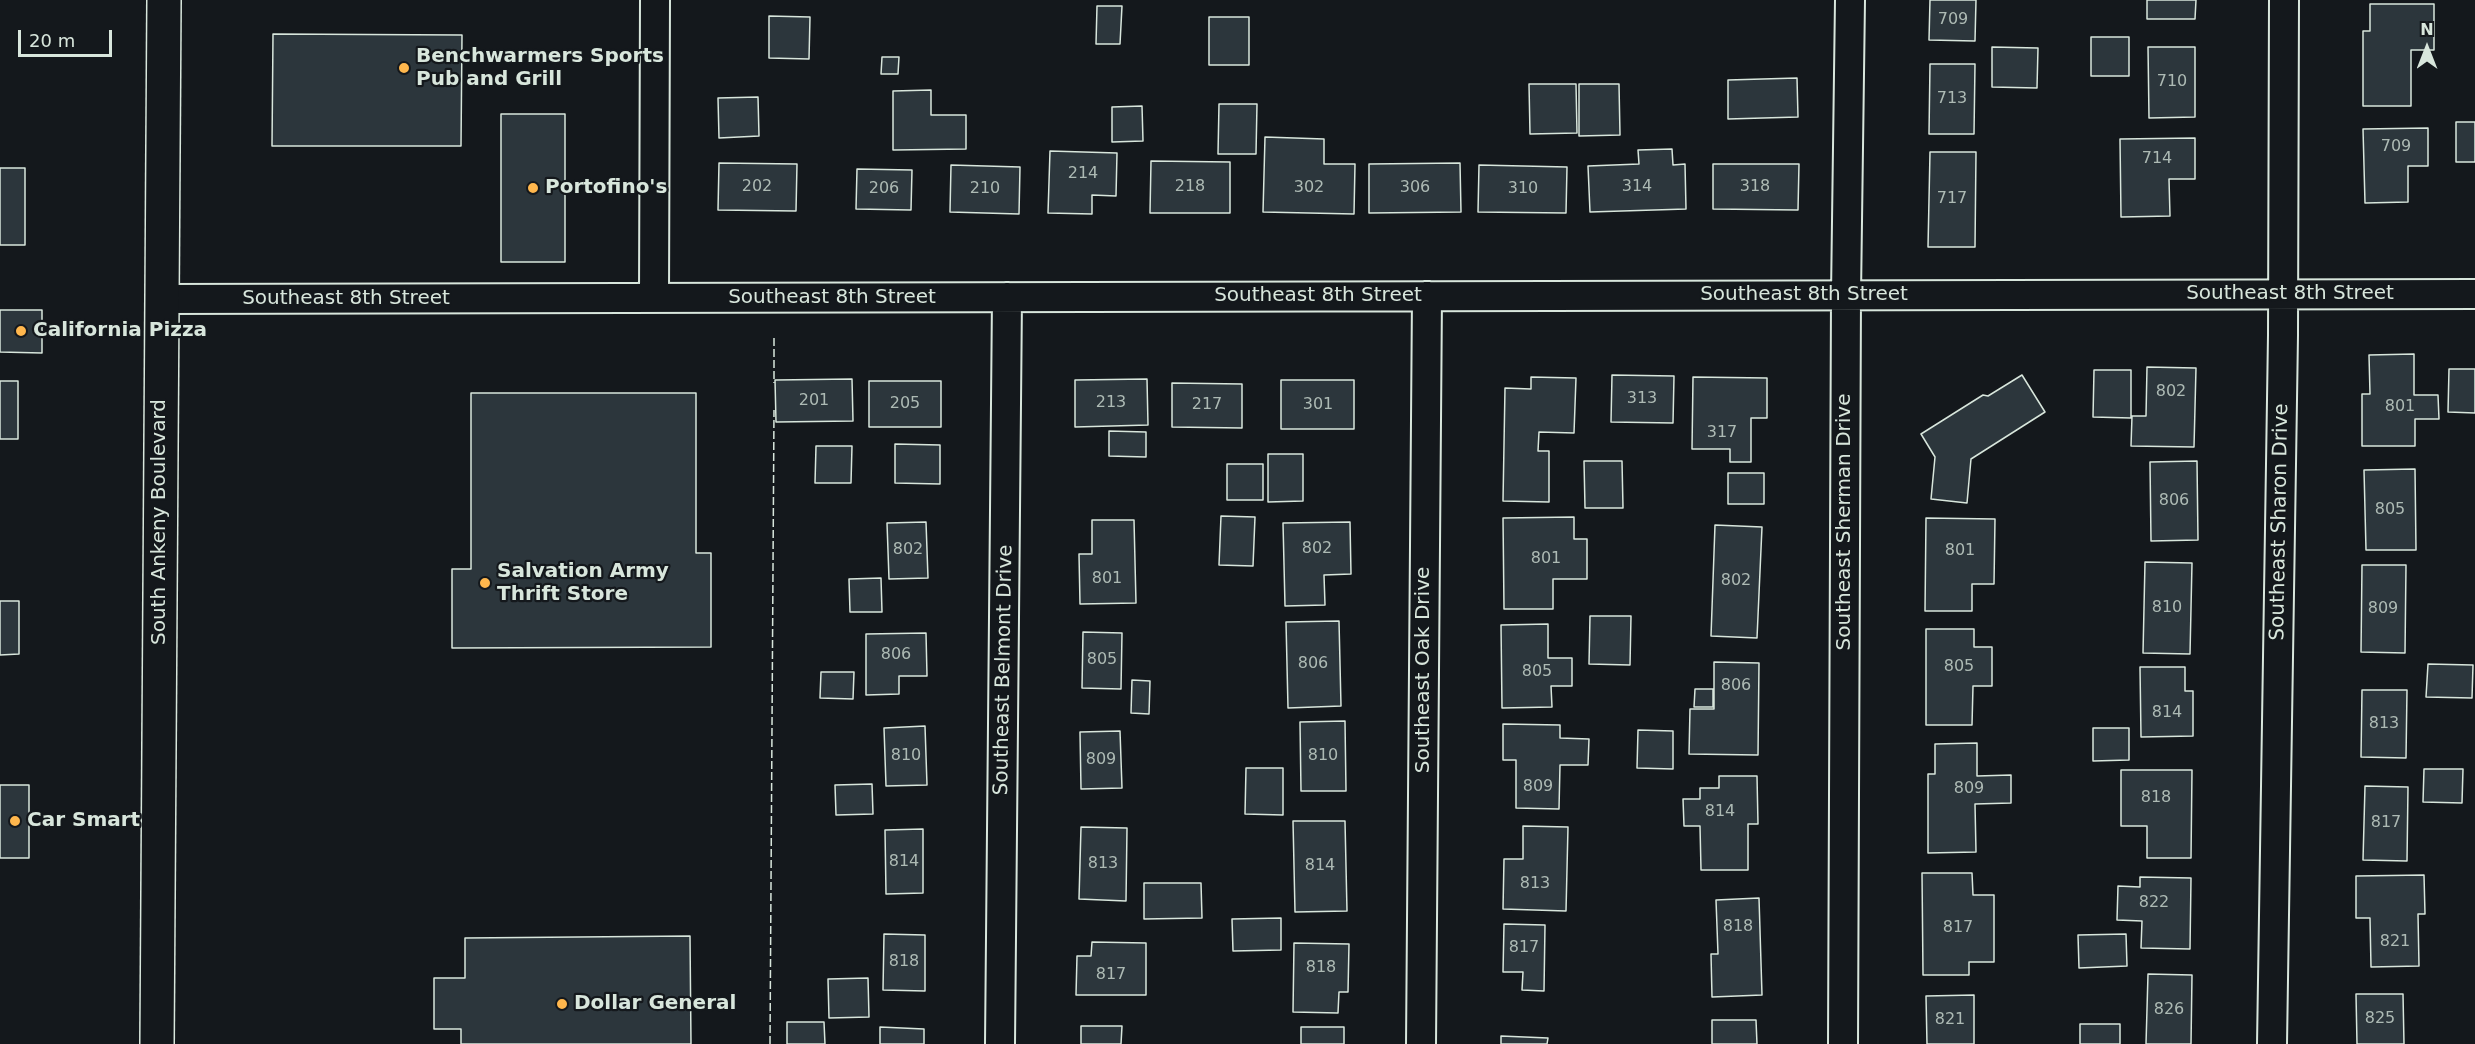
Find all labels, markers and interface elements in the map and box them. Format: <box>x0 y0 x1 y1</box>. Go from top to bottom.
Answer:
house number: 709 <box>1938 10 1968 30</box>
scale bar <box>21 18 116 56</box>
north arrow <box>2397 18 2457 78</box>
text: N <box>2420 20 2434 39</box>
text: 20 m <box>29 30 75 51</box>
place label: Benchwarmers Sports Pub and Grill <box>416 45 664 92</box>
marker: Benchwarmers Sports Pub and Grill <box>397 61 411 75</box>
house number: 710 <box>2157 72 2187 92</box>
house number: 713 <box>1937 89 1967 109</box>
house number: 709 <box>2381 137 2411 157</box>
house number: 714 <box>2142 149 2172 169</box>
house number: 214 <box>1068 164 1098 184</box>
place label: Portofino's <box>545 176 667 200</box>
house number: 202 <box>742 177 772 197</box>
house number: 218 <box>1175 177 1205 197</box>
house number: 314 <box>1622 177 1652 197</box>
house number: 318 <box>1740 177 1770 197</box>
house number: 302 <box>1294 178 1324 198</box>
house number: 306 <box>1400 178 1430 198</box>
house number: 206 <box>869 179 899 199</box>
house number: 210 <box>970 179 1000 199</box>
house number: 310 <box>1508 179 1538 199</box>
marker: Portofino's <box>526 181 540 195</box>
house number: 717 <box>1937 189 1967 209</box>
street label: Southeast 8th Street <box>2186 282 2394 306</box>
street label: Southeast 8th Street <box>1700 283 1908 307</box>
street label: Southeast 8th Street <box>1214 284 1422 308</box>
street label: Southeast 8th Street <box>728 286 936 310</box>
street label: Southeast 8th Street <box>242 287 450 311</box>
place label: California Pizza <box>33 319 207 343</box>
marker: California Pizza <box>14 324 28 338</box>
house number: 802 <box>2156 382 2186 402</box>
house number: 313 <box>1627 389 1657 409</box>
house number: 201 <box>799 391 829 411</box>
house number: 213 <box>1096 393 1126 413</box>
house number: 205 <box>890 394 920 414</box>
street label: Southeast Sherman Drive <box>1833 394 1857 650</box>
house number: 217 <box>1192 395 1222 415</box>
house number: 301 <box>1303 395 1333 415</box>
house number: 801 <box>2385 397 2415 417</box>
street label: South Ankeny Boulevard <box>148 399 172 645</box>
street label: Southeast Sharon Drive <box>2266 403 2294 641</box>
house number: 317 <box>1707 423 1737 443</box>
house number: 806 <box>2159 491 2189 511</box>
house number: 805 <box>2375 500 2405 520</box>
house number: 802 <box>1302 539 1332 559</box>
house number: 802 <box>893 540 923 560</box>
house number: 801 <box>1945 541 1975 561</box>
street label: Southeast Belmont Drive <box>990 544 1018 796</box>
house number: 801 <box>1531 549 1561 569</box>
place label: Salvation Army Thrift Store <box>497 560 669 607</box>
street label: Southeast Oak Drive <box>1412 567 1436 773</box>
house number: 801 <box>1092 569 1122 589</box>
house number: 802 <box>1721 571 1751 591</box>
marker: Salvation Army Thrift Store <box>478 576 492 590</box>
house number: 810 <box>2152 598 2182 618</box>
house number: 809 <box>2368 599 2398 619</box>
house number: 806 <box>881 645 911 665</box>
house number: 805 <box>1087 650 1117 670</box>
house number: 806 <box>1298 654 1328 674</box>
house number: 805 <box>1944 657 1974 677</box>
house number: 805 <box>1522 662 1552 682</box>
house number: 806 <box>1721 676 1751 696</box>
house number: 814 <box>2152 703 2182 723</box>
house number: 813 <box>2369 714 2399 734</box>
house number: 810 <box>891 746 921 766</box>
house number: 810 <box>1308 746 1338 766</box>
house number: 809 <box>1086 750 1116 770</box>
house number: 809 <box>1523 777 1553 797</box>
house number: 809 <box>1954 779 1984 799</box>
house number: 818 <box>2141 788 2171 808</box>
house number: 814 <box>1705 802 1735 822</box>
place label: Car Smart <box>27 809 140 833</box>
house number: 817 <box>2371 813 2401 833</box>
marker: Car Smart <box>8 814 22 828</box>
house number: 814 <box>889 852 919 872</box>
house number: 813 <box>1088 854 1118 874</box>
house number: 814 <box>1305 856 1335 876</box>
house number: 813 <box>1520 874 1550 894</box>
house number: 822 <box>2139 893 2169 913</box>
house number: 818 <box>1723 917 1753 937</box>
house number: 817 <box>1943 918 1973 938</box>
house number: 821 <box>2380 932 2410 952</box>
house number: 817 <box>1509 938 1539 958</box>
house number: 818 <box>889 952 919 972</box>
house number: 818 <box>1306 958 1336 978</box>
house number: 817 <box>1096 965 1126 985</box>
place label: Dollar General <box>574 992 736 1016</box>
marker: Dollar General <box>555 997 569 1011</box>
house number: 826 <box>2154 1000 2184 1020</box>
house number: 825 <box>2365 1009 2395 1029</box>
house number: 821 <box>1935 1010 1965 1030</box>

